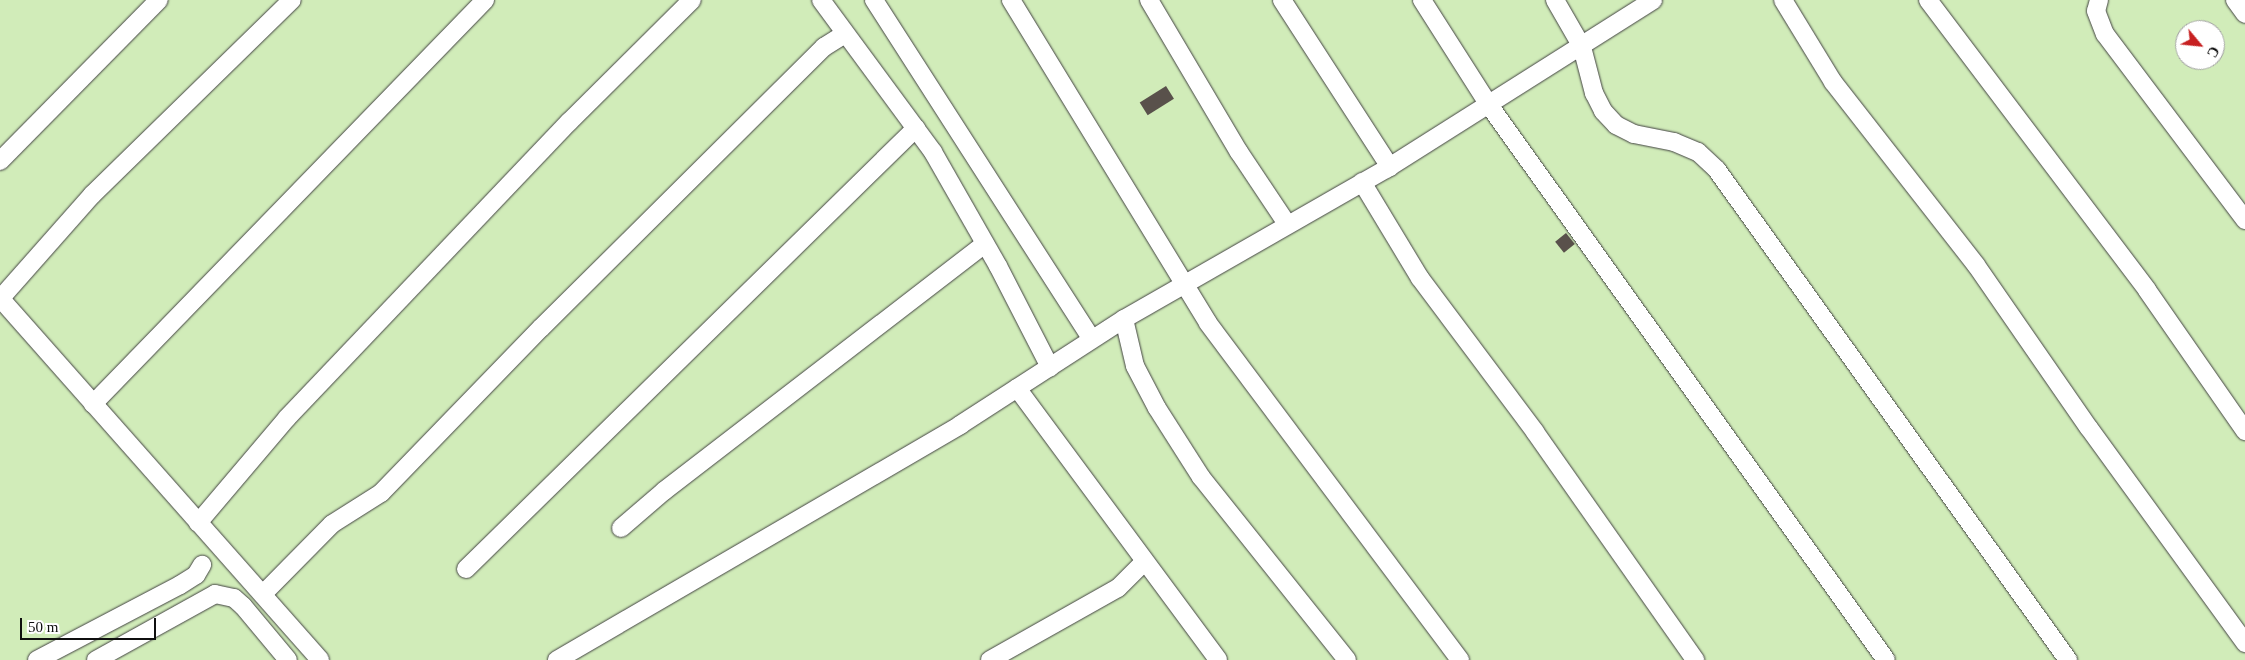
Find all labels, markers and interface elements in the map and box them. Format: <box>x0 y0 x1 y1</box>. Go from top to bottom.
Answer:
north arrow <box>2175 20 2225 70</box>
text: С <box>2204 44 2222 60</box>
scale bar <box>22 608 159 640</box>
text: 50 m <box>28 619 58 635</box>

